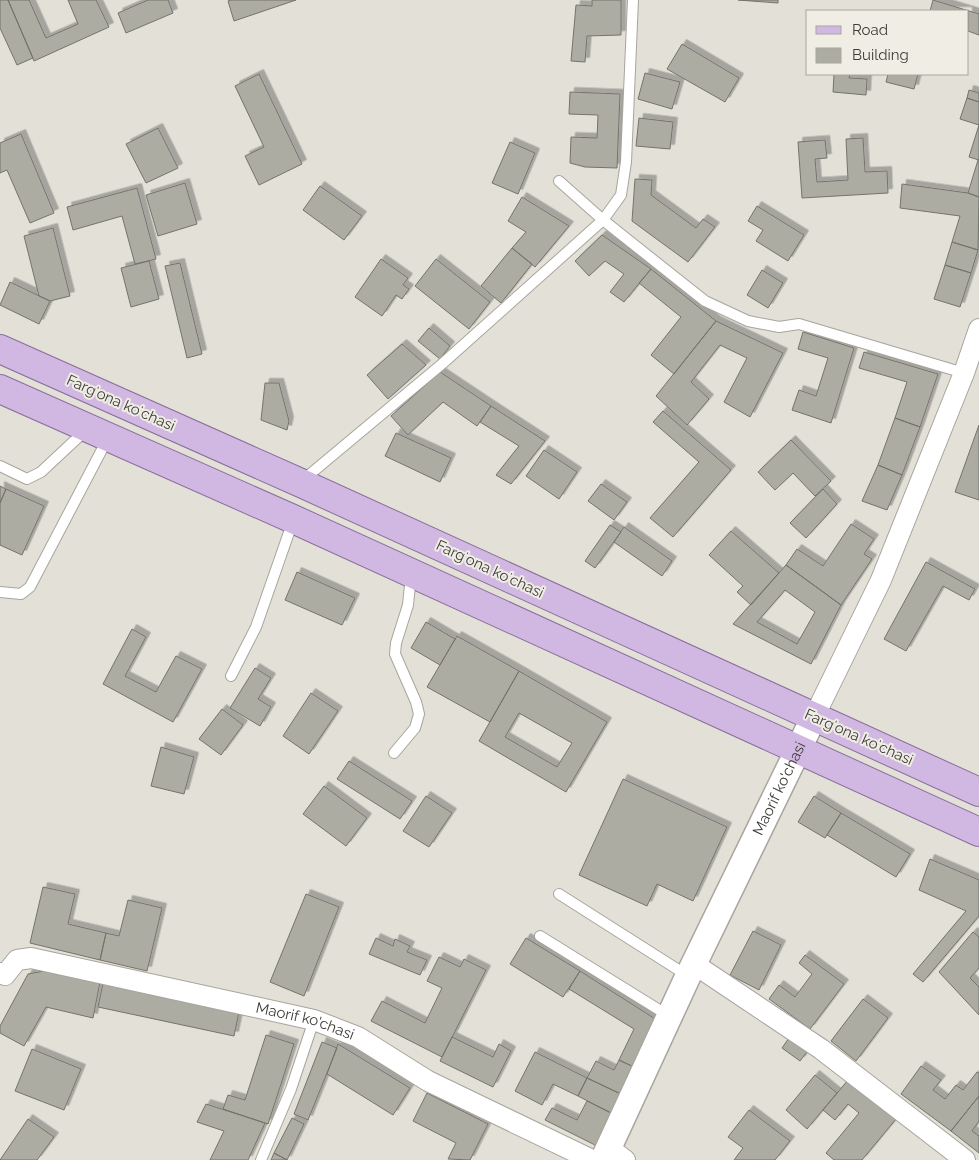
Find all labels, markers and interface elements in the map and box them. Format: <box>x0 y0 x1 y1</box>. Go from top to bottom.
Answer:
legend <box>806 10 969 75</box>
text: Road <box>852 21 888 39</box>
text: Building <box>852 46 909 64</box>
street label: Fargʻona koʻchasi <box>64 371 178 435</box>
street label: Fargʻona koʻchasi <box>433 536 547 602</box>
street label: Fargʻona koʻchasi <box>802 705 916 769</box>
street label: Maorif ko'chasi <box>749 739 809 838</box>
street label: Maorif ko'chasi <box>254 999 357 1044</box>

